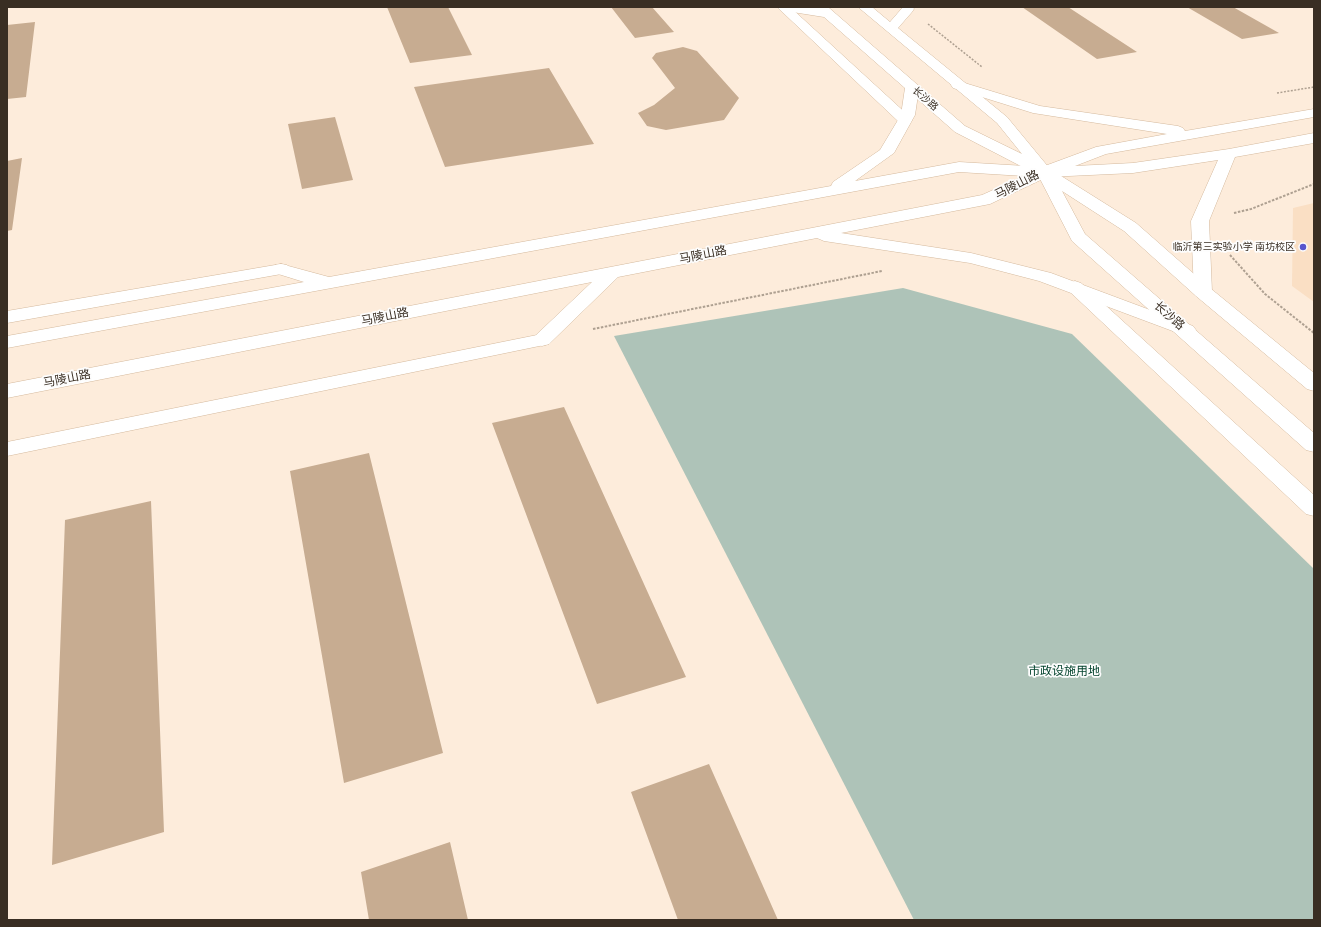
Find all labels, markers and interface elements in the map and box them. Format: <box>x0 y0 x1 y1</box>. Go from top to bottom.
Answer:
street label: 长沙路 <box>910 85 940 113</box>
street label: 马陵山路 <box>992 168 1042 202</box>
place label: 临沂第三实验小学 南坊校区 <box>1172 241 1295 253</box>
marker: 临沂第三实验小学 南坊校区 <box>1298 242 1308 252</box>
street label: 马陵山路 <box>678 243 728 267</box>
street label: 长沙路 <box>1151 299 1187 333</box>
street label: 马陵山路 <box>360 305 410 329</box>
street label: 马陵山路 <box>42 367 92 391</box>
park label: 市政设施用地 <box>1028 665 1100 679</box>

